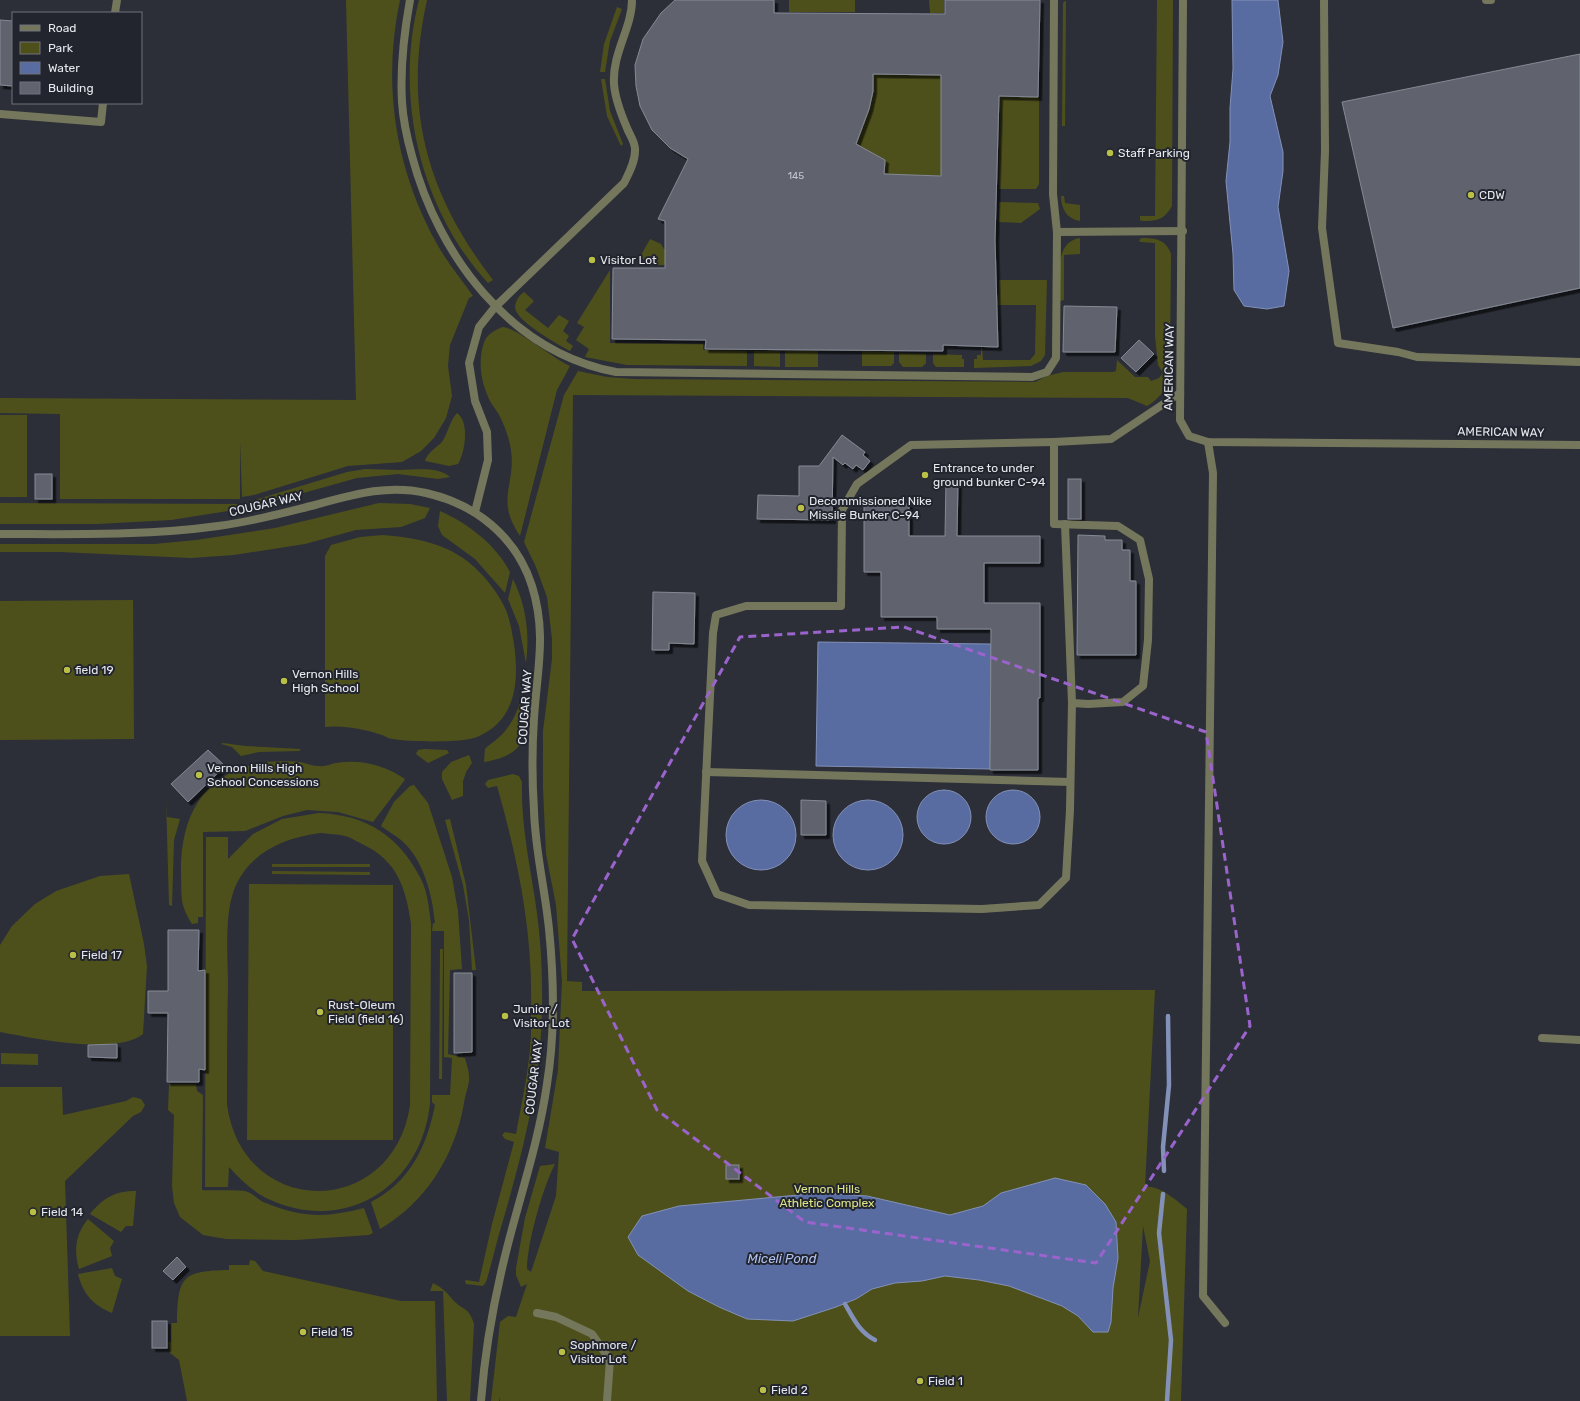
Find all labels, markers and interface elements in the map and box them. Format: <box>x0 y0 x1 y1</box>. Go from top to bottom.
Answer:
legend <box>12 12 142 104</box>
text: Road <box>48 21 76 35</box>
text: Park <box>48 41 74 55</box>
text: Water <box>48 61 80 75</box>
text: Building <box>48 81 94 95</box>
place label: Staff Parking <box>1118 146 1190 160</box>
marker: Staff Parking <box>1105 148 1115 158</box>
house number: 145 <box>788 170 804 182</box>
place label: CDW <box>1479 188 1505 202</box>
marker: CDW <box>1466 190 1476 200</box>
place label: Visitor Lot <box>600 253 657 267</box>
marker: Visitor Lot <box>587 255 597 265</box>
street label: AMERICAN WAY <box>1161 323 1177 411</box>
street label: AMERICAN WAY <box>1457 424 1545 440</box>
place label: Entrance to under ground bunker C-94 <box>933 461 1046 489</box>
marker: Entrance to under ground bunker C-94 <box>920 470 930 480</box>
street label: COUGAR WAY <box>228 489 305 519</box>
place label: Decommissioned Nike Missile Bunker C-94 <box>809 494 932 522</box>
marker: Decommissioned Nike Missile Bunker C-94 <box>796 503 806 513</box>
place label: field 19 <box>75 663 114 677</box>
marker: field 19 <box>62 665 72 675</box>
place label: Vernon Hills High School <box>292 667 359 695</box>
street label: COUGAR WAY <box>515 669 535 745</box>
marker: Vernon Hills High School <box>279 676 289 686</box>
place label: Vernon Hills High School Concessions <box>207 761 319 789</box>
marker: Vernon Hills High School Concessions <box>194 770 204 780</box>
place label: Field 17 <box>81 948 122 962</box>
marker: Field 17 <box>68 950 78 960</box>
place label: Rust-Oleum Field (field 16) <box>328 998 404 1026</box>
place label: Junior / Visitor Lot <box>513 1002 570 1030</box>
marker: Rust-Oleum Field (field 16) <box>315 1007 325 1017</box>
marker: Junior / Visitor Lot <box>500 1011 510 1021</box>
street label: COUGAR WAY <box>522 1038 546 1115</box>
park label: Vernon Hills Athletic Complex <box>779 1182 875 1210</box>
place label: Field 14 <box>41 1205 84 1219</box>
marker: Field 14 <box>28 1207 38 1217</box>
water label: Miceli Pond <box>748 1251 817 1266</box>
place label: Field 15 <box>311 1325 353 1339</box>
marker: Field 15 <box>298 1327 308 1337</box>
place label: Sophmore / Visitor Lot <box>570 1338 636 1366</box>
marker: Sophmore / Visitor Lot <box>557 1347 567 1357</box>
place label: Field 1 <box>928 1374 963 1388</box>
marker: Field 1 <box>915 1376 925 1386</box>
place label: Field 2 <box>771 1383 808 1397</box>
marker: Field 2 <box>758 1385 768 1395</box>

